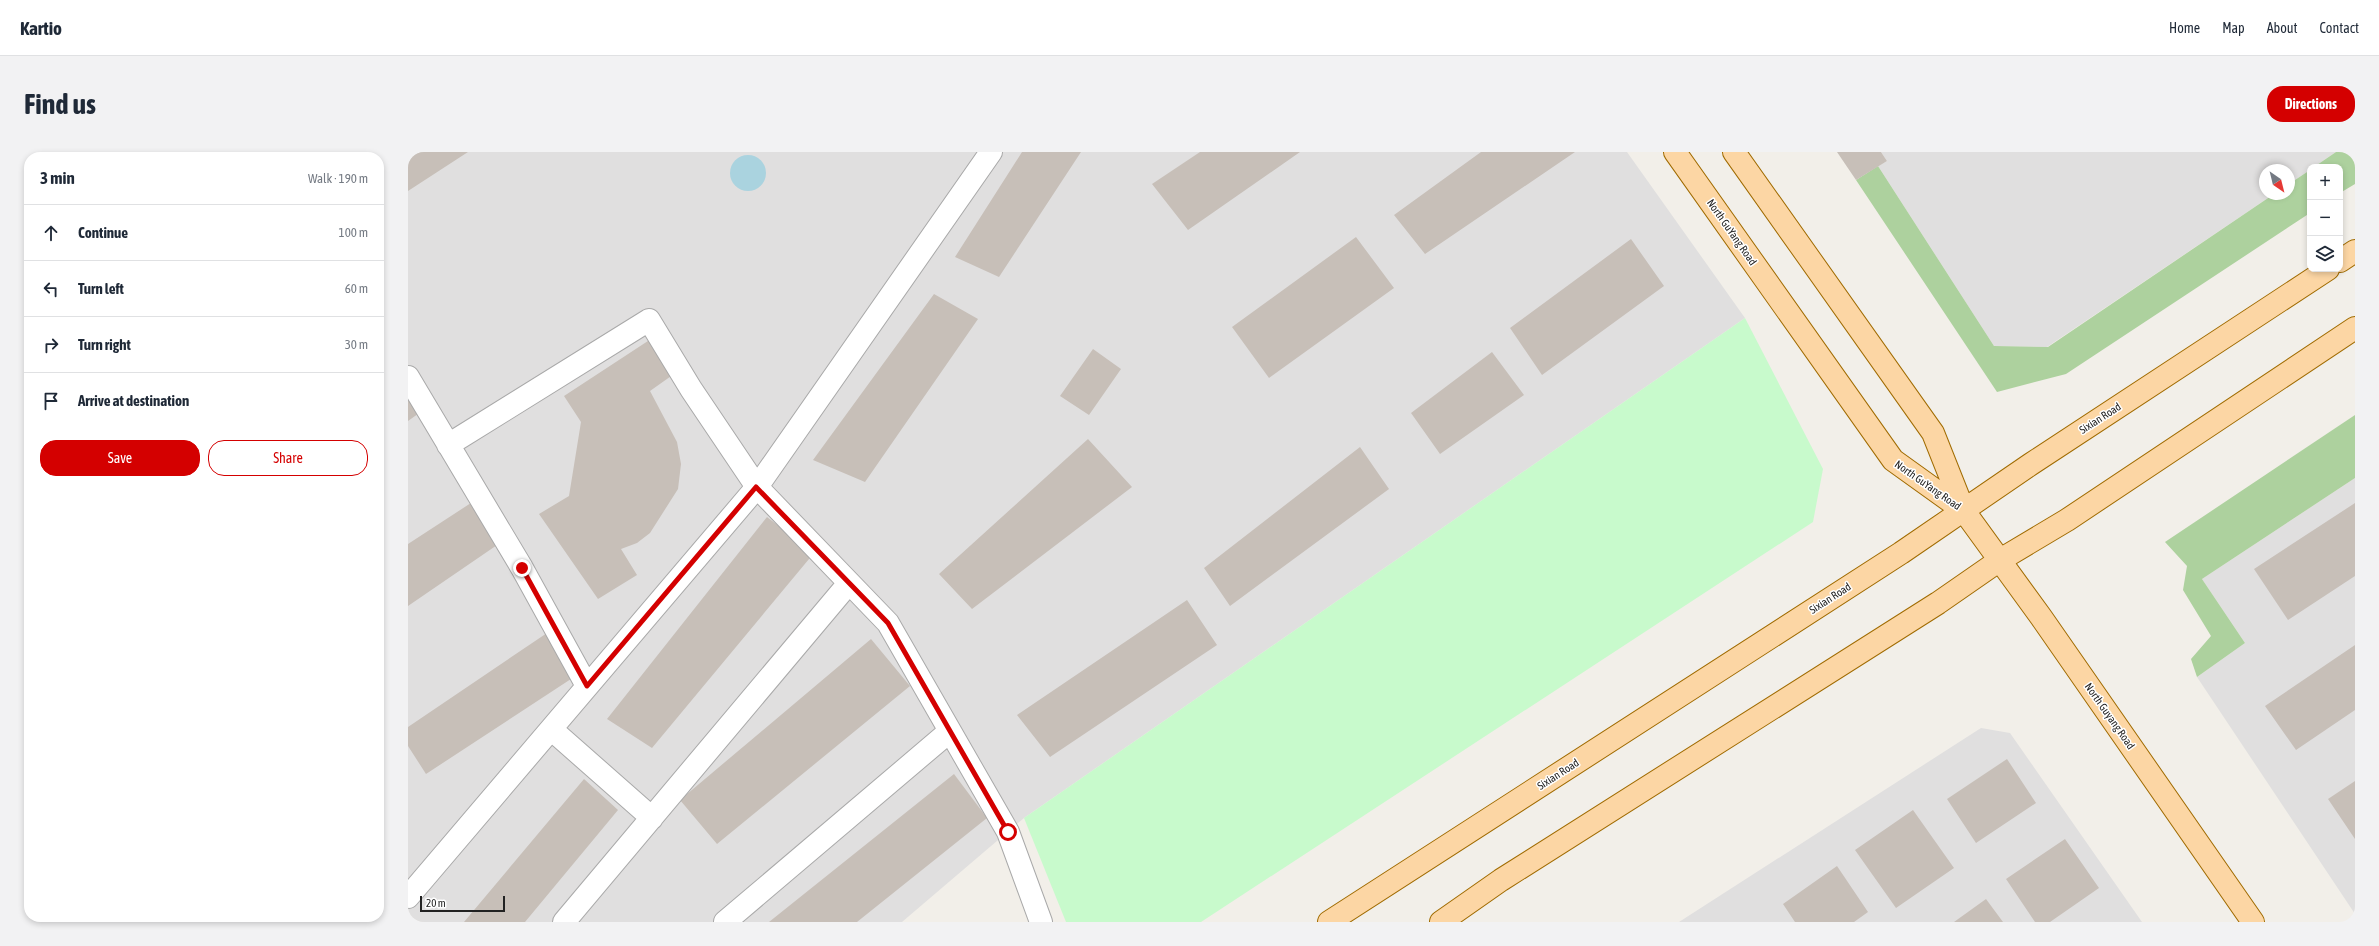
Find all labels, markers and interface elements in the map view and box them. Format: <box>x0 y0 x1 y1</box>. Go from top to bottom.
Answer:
text: Kartio <box>20 17 62 39</box>
text: Home <box>2169 20 2200 36</box>
text: Map <box>2222 20 2245 36</box>
text: About <box>2267 20 2298 36</box>
text: Contact <box>2320 20 2359 36</box>
button: Directions <box>2267 86 2355 122</box>
text: Find us <box>24 88 96 120</box>
north arrow <box>2259 164 2295 200</box>
map controls <box>2307 164 2343 272</box>
button: + <box>2307 164 2343 200</box>
text: 3 min <box>40 168 75 188</box>
text: Walk · 190 m <box>308 171 368 186</box>
street label: North GuYang Road <box>1705 197 1759 267</box>
button: − <box>2307 200 2343 236</box>
icon: ahead <box>40 222 62 244</box>
text: Continue <box>78 224 128 241</box>
text: 100 m <box>339 225 368 240</box>
button: layers <box>2307 236 2343 272</box>
icon: left <box>40 278 62 300</box>
text: Turn left <box>78 280 124 297</box>
text: 60 m <box>345 281 368 296</box>
icon: right <box>40 334 62 356</box>
text: Turn right <box>78 336 131 353</box>
text: 30 m <box>345 337 368 352</box>
icon: arrive <box>40 390 62 412</box>
text: Arrive at destination <box>78 392 189 409</box>
street label: Sixian Road <box>2077 400 2123 436</box>
button: Save <box>40 440 200 476</box>
button: Share <box>208 440 368 476</box>
street label: North GuYang Road <box>1893 458 1963 512</box>
route end <box>513 559 531 577</box>
street label: Sixian Road <box>1807 580 1853 616</box>
street label: North Guyang Road <box>2083 681 2137 751</box>
street label: Sixian Road <box>1535 756 1581 792</box>
route start <box>999 823 1017 841</box>
scale bar <box>420 894 505 913</box>
text: 20 m <box>426 897 446 909</box>

